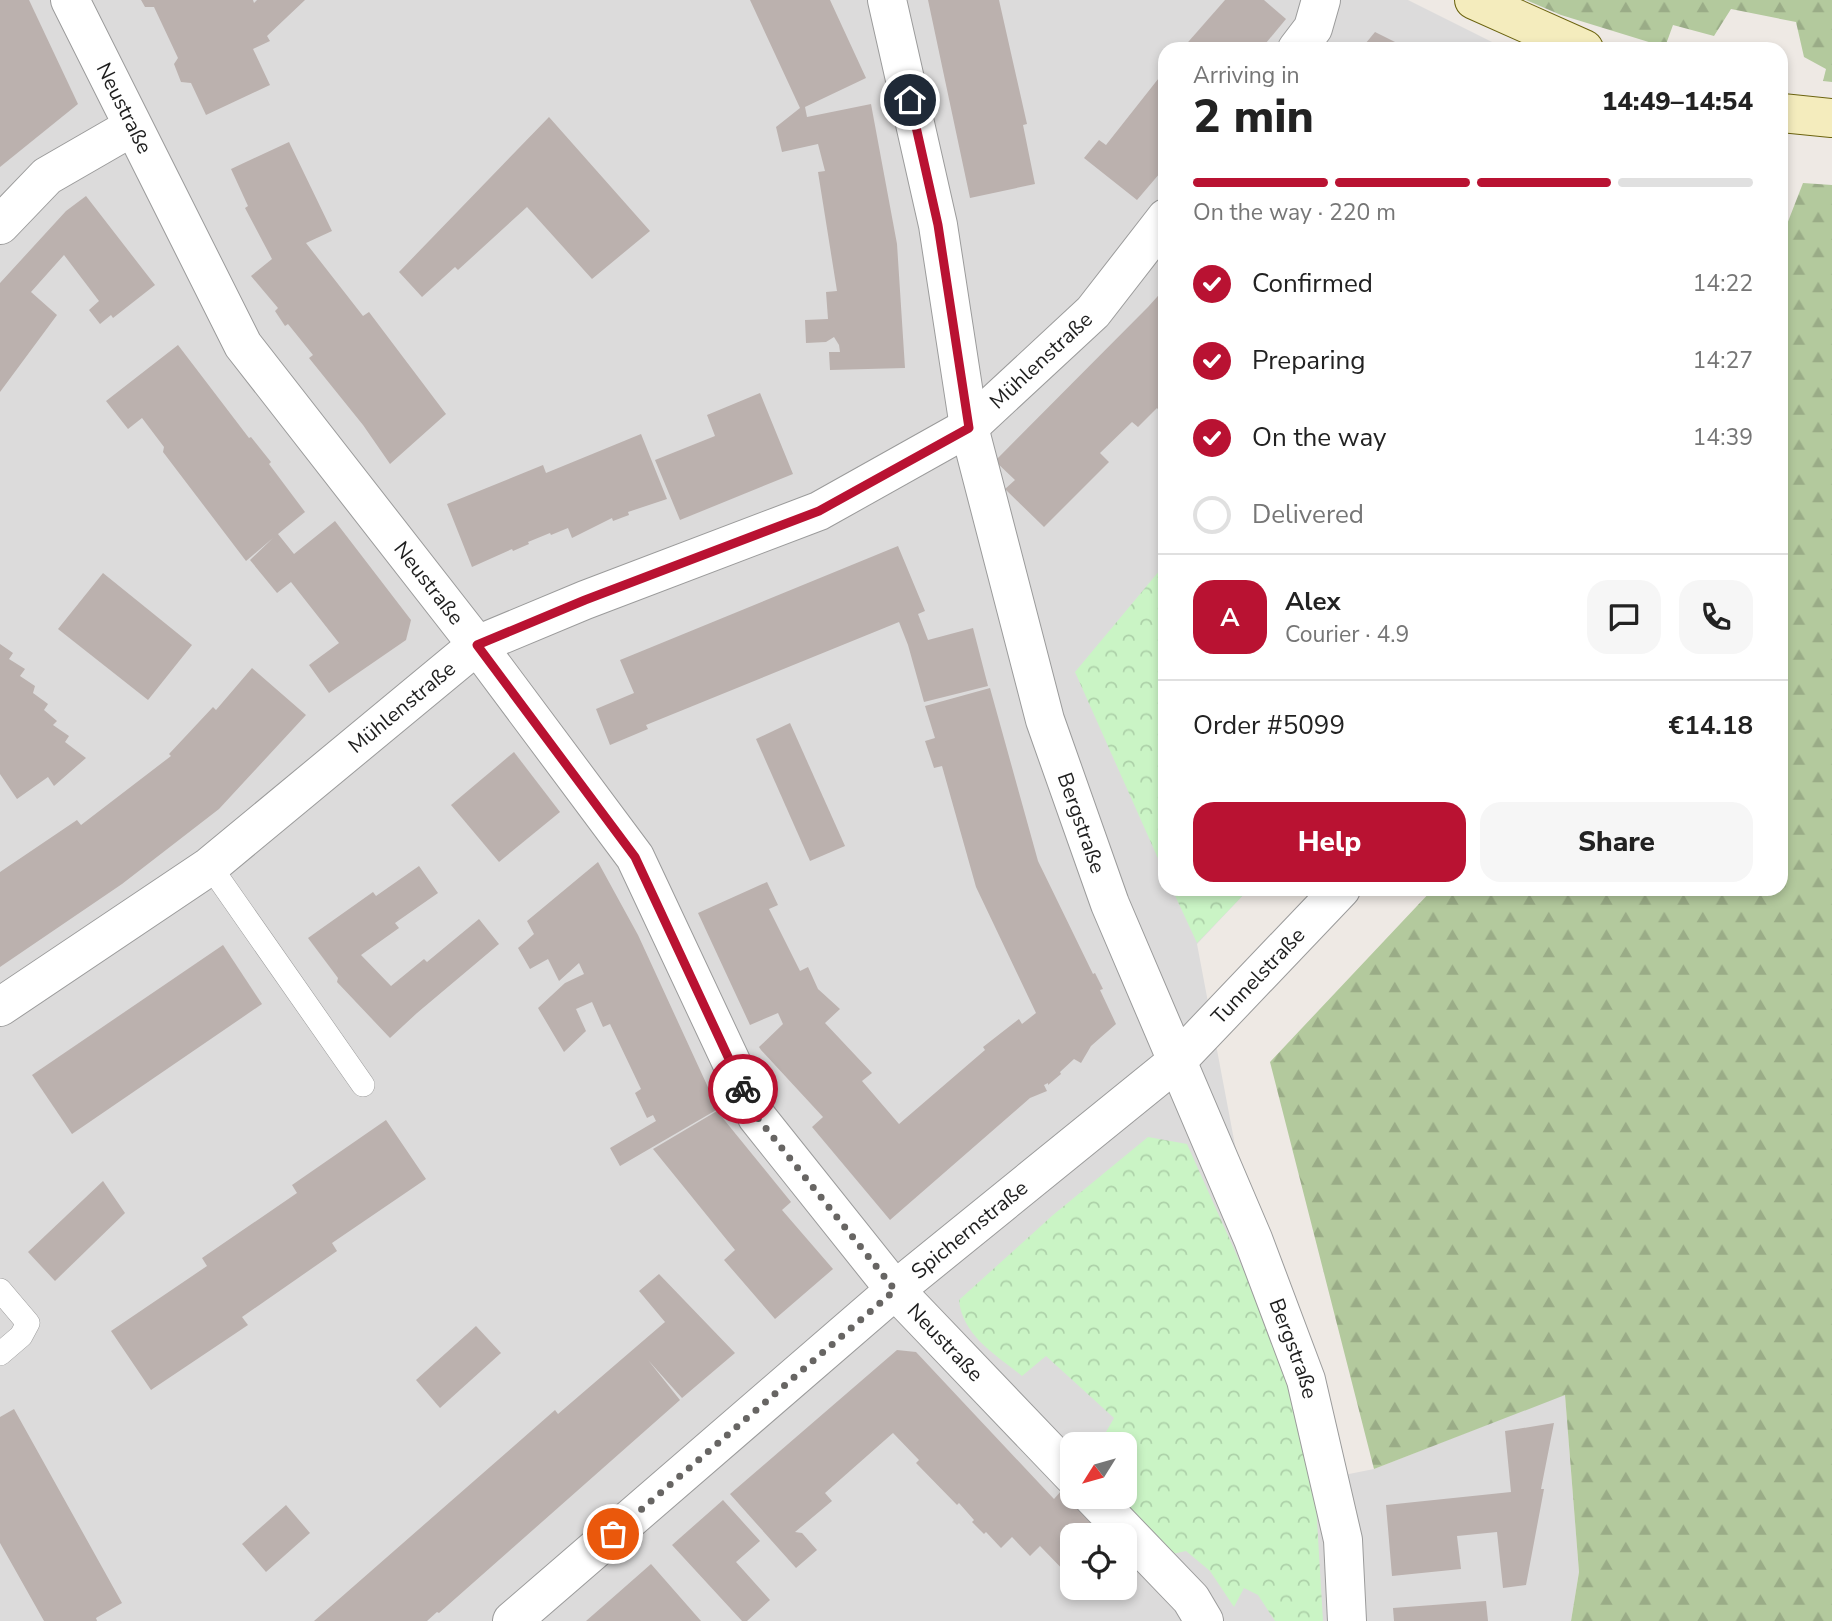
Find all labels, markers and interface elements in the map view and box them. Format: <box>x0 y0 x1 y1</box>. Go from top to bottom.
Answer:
street label: Neustraße <box>90 58 159 158</box>
text: Arriving in <box>1193 60 1300 91</box>
pin <box>880 70 940 130</box>
icon: home <box>891 81 929 119</box>
text: 14:49–14:54 <box>1602 84 1753 119</box>
text: 2 min <box>1193 85 1314 148</box>
text: On the way · 220 m <box>1193 197 1396 228</box>
icon: check <box>1193 265 1231 303</box>
text: Confirmed <box>1252 266 1373 301</box>
text: 14:22 <box>1693 268 1753 299</box>
street label: Mühlenstraße <box>983 305 1099 415</box>
icon: check <box>1193 342 1231 380</box>
text: Preparing <box>1252 343 1365 378</box>
text: 14:27 <box>1693 345 1753 376</box>
icon: check <box>1193 419 1231 457</box>
text: On the way <box>1252 420 1386 455</box>
text: 14:39 <box>1693 422 1753 453</box>
text: Delivered <box>1252 497 1364 532</box>
street label: Neustraße <box>387 536 470 631</box>
button: chat <box>1587 580 1661 654</box>
button: phone <box>1679 580 1753 654</box>
text: Alex <box>1285 584 1341 619</box>
text: A <box>1220 600 1240 635</box>
text: Courier · 4.9 <box>1285 619 1409 650</box>
street label: Mühlenstraße <box>342 655 461 760</box>
text: Order #5099 <box>1193 708 1345 743</box>
text: €14.18 <box>1669 708 1753 743</box>
street label: Bergstraße <box>1051 769 1112 877</box>
button: Help <box>1193 802 1466 882</box>
button: Share <box>1480 802 1753 882</box>
street label: Tunnelstraße <box>1205 921 1311 1031</box>
courier <box>708 1054 778 1124</box>
icon: bike <box>724 1070 762 1108</box>
street label: Spichernstraße <box>905 1174 1033 1285</box>
street label: Bergstraße <box>1263 1294 1324 1401</box>
street label: Neustraße <box>901 1297 989 1388</box>
north arrow <box>1060 1432 1138 1508</box>
map controls <box>1060 1432 1137 1600</box>
pin <box>583 1504 643 1564</box>
icon: bag <box>594 1515 632 1553</box>
button: locate <box>1060 1523 1137 1600</box>

